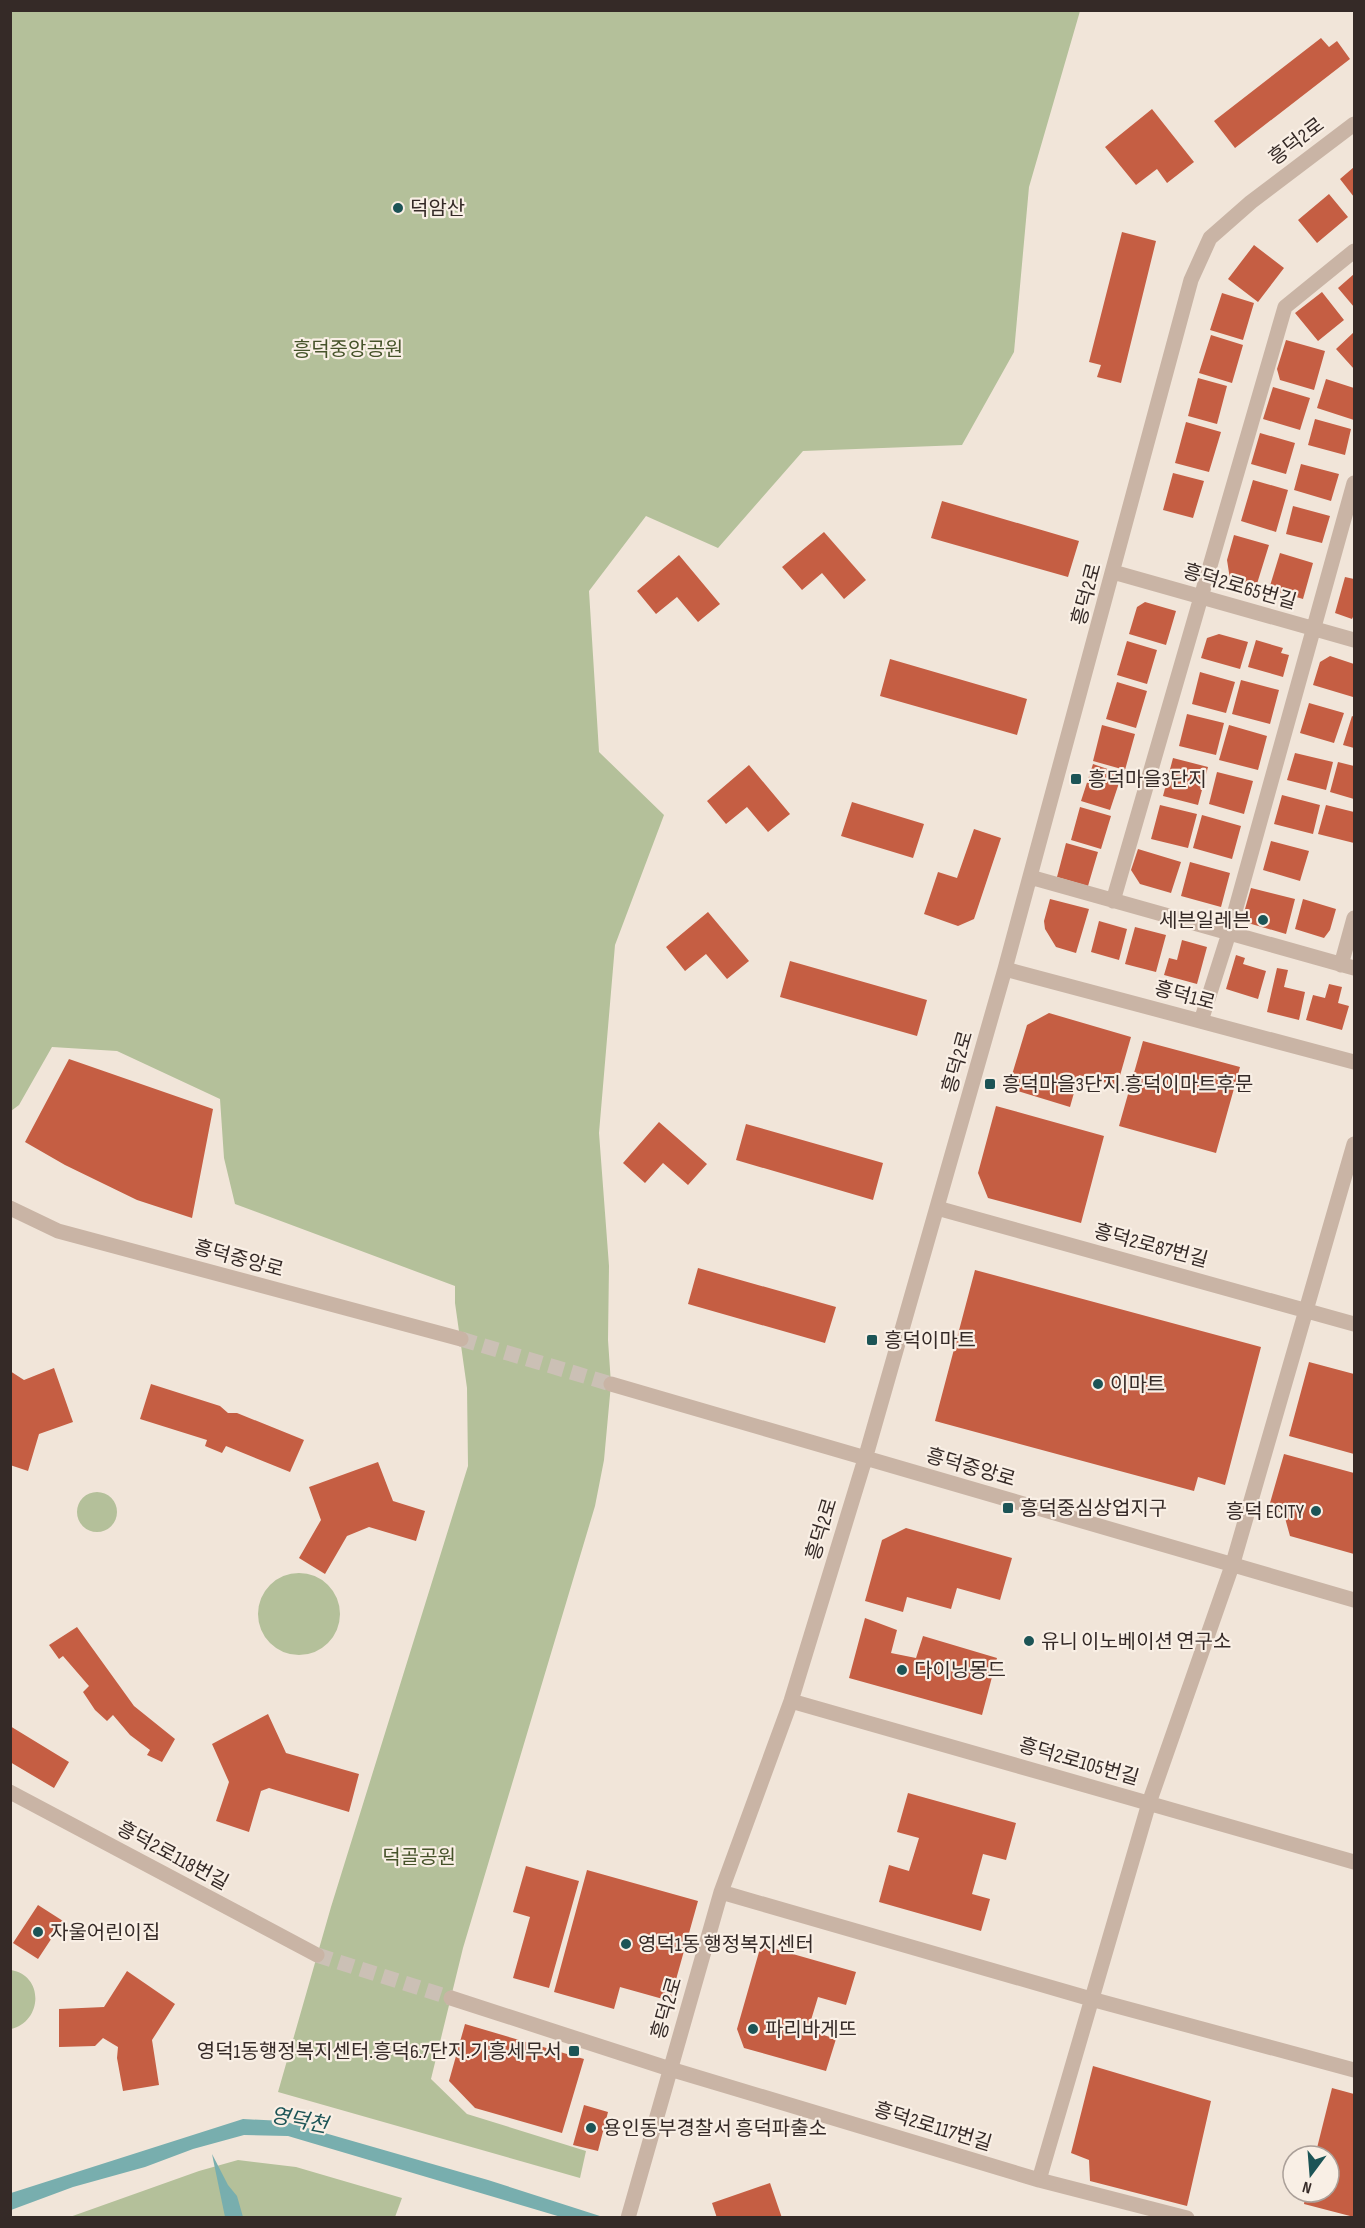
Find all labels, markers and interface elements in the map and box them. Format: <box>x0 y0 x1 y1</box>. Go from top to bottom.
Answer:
street label: 흥덕2로 <box>1264 113 1329 170</box>
place label: 덕암산 <box>410 197 465 221</box>
marker: 덕암산 <box>391 201 405 215</box>
park label: 흥덕중앙공원 <box>293 338 403 362</box>
street label: 흥덕2로65번길 <box>1180 559 1299 615</box>
street label: 흥덕2로 <box>1067 561 1107 628</box>
place label: 흥덕마을3단지 <box>1088 768 1207 792</box>
marker: 흥덕마을3단지 <box>1069 772 1083 786</box>
place label: 세븐일레븐 <box>1159 909 1251 933</box>
marker: 세븐일레븐 <box>1256 913 1270 927</box>
street label: 흥덕1로 <box>1152 976 1218 1016</box>
street label: 흥덕2로 <box>938 1028 978 1096</box>
place label: 흥덕마을3단지.흥덕이마트후문 <box>1002 1073 1253 1097</box>
marker: 흥덕마을3단지.흥덕이마트후문 <box>983 1077 997 1091</box>
street label: 흥덕2로87번길 <box>1091 1219 1210 1273</box>
street label: 흥덕중앙로 <box>191 1235 286 1282</box>
place label: 흥덕이마트 <box>884 1329 976 1353</box>
marker: 흥덕이마트 <box>865 1333 879 1347</box>
place label: 이마트 <box>1110 1373 1165 1397</box>
marker: 이마트 <box>1091 1377 1105 1391</box>
street label: 흥덕중앙로 <box>923 1444 1018 1492</box>
street label: 흥덕2로 <box>801 1495 843 1563</box>
place label: 흥덕중심상업지구 <box>1020 1497 1167 1521</box>
place label: 흥덕 ECITY <box>1226 1500 1305 1524</box>
marker: 흥덕중심상업지구 <box>1001 1501 1015 1515</box>
marker: 흥덕 ECITY <box>1309 1504 1323 1518</box>
place label: 유니 이노베이션 연구소 <box>1041 1630 1231 1654</box>
marker: 유니 이노베이션 연구소 <box>1022 1634 1036 1648</box>
place label: 다이닝몽드 <box>914 1659 1006 1683</box>
marker: 다이닝몽드 <box>895 1663 909 1677</box>
street label: 흥덕2로105번길 <box>1016 1733 1142 1791</box>
street label: 흥덕2로118번길 <box>113 1816 232 1895</box>
park label: 덕골공원 <box>382 1846 456 1870</box>
place label: 자울어린이집 <box>50 1921 160 1945</box>
marker: 자울어린이집 <box>31 1925 45 1939</box>
place label: 영덕1동 행정복지센터 <box>638 1933 814 1957</box>
marker: 영덕1동 행정복지센터 <box>619 1937 633 1951</box>
street label: 흥덕2로 <box>647 1974 687 2042</box>
place label: 파리바게뜨 <box>765 2018 857 2042</box>
marker: 파리바게뜨 <box>746 2022 760 2036</box>
place label: 영덕1동행정복지센터.흥덕6.7단지.기흥세무서 <box>197 2040 562 2064</box>
marker: 영덕1동행정복지센터.흥덕6.7단지.기흥세무서 <box>567 2044 581 2058</box>
street label: 흥덕2로117번길 <box>871 2098 995 2156</box>
water label: 영덕천 <box>268 2103 332 2139</box>
place label: 용인동부경찰서 흥덕파출소 <box>603 2117 827 2141</box>
marker: 용인동부경찰서 흥덕파출소 <box>584 2121 598 2135</box>
north arrow <box>1281 2144 1341 2204</box>
text: N <box>1301 2177 1314 2197</box>

